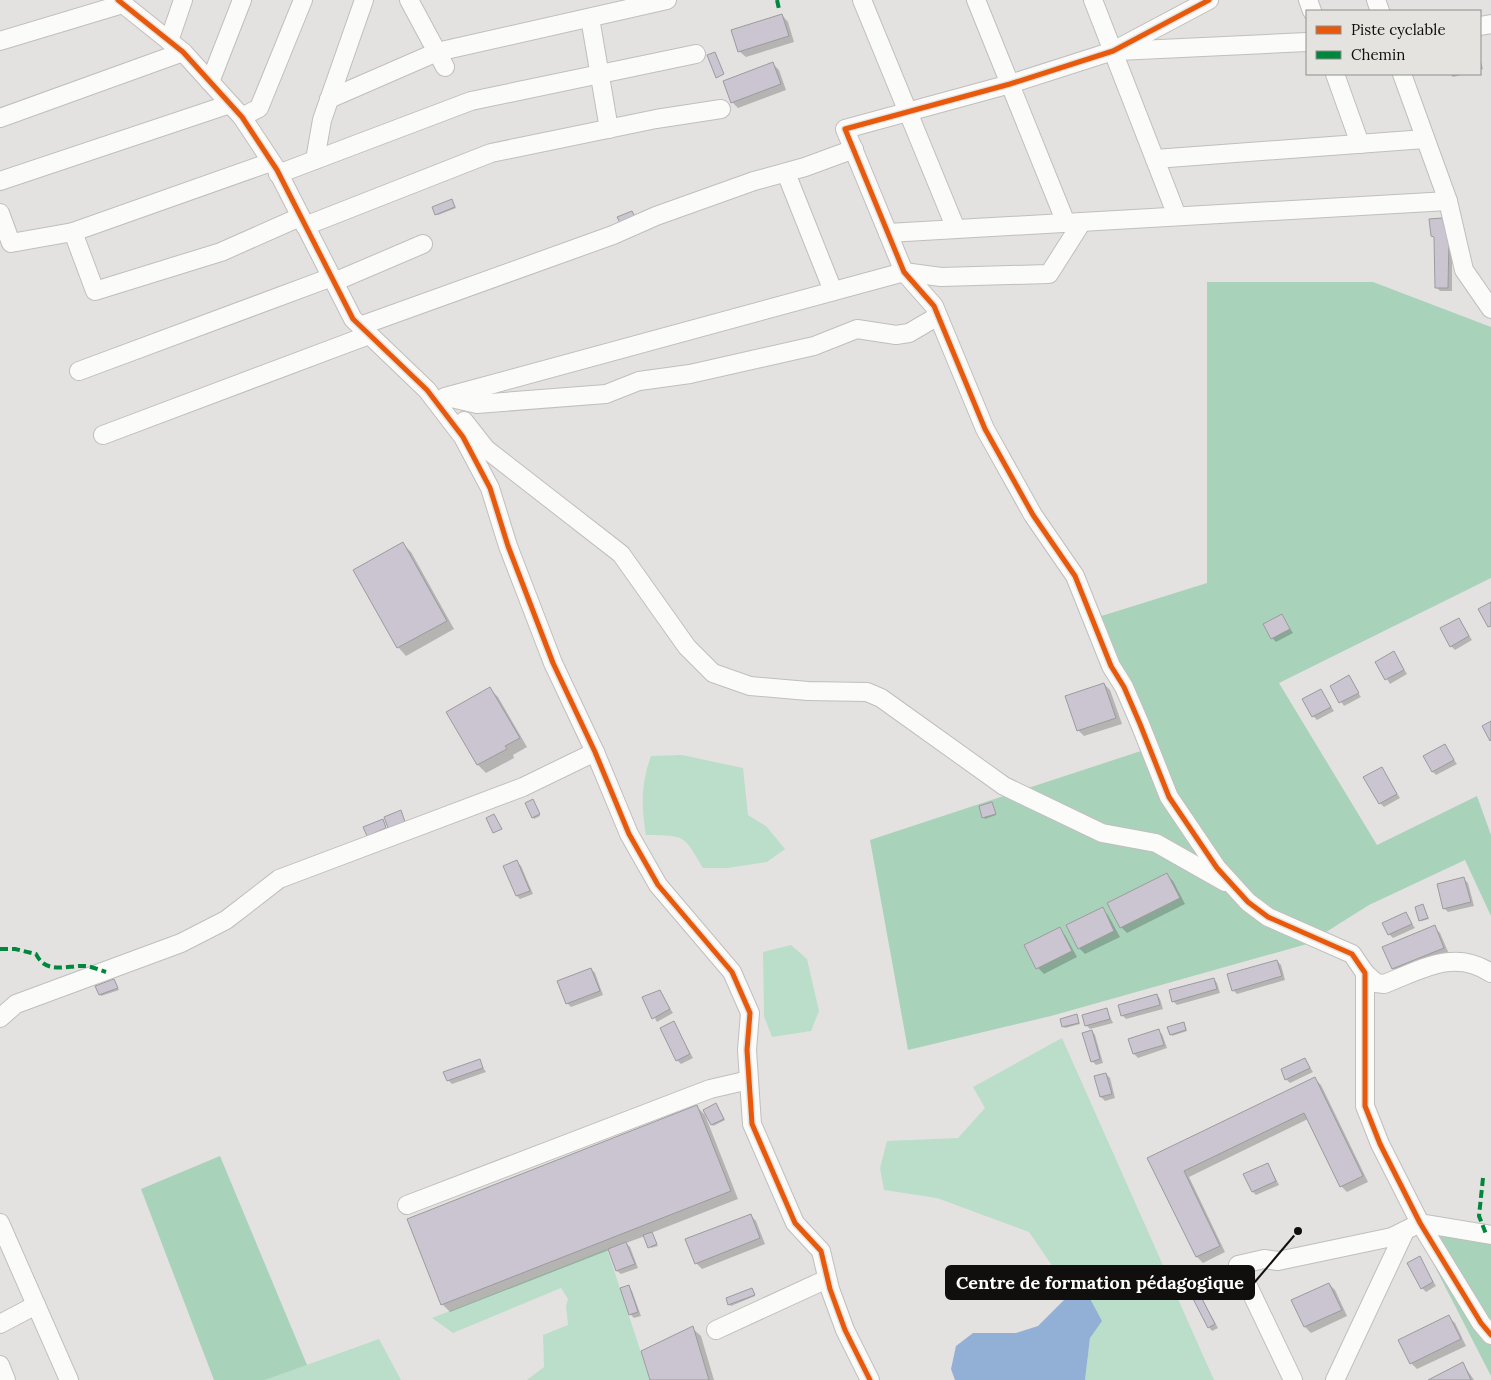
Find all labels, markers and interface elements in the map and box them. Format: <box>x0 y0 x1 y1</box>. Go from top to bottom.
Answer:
legend <box>1306 10 1481 75</box>
text: Piste cyclable <box>1351 20 1446 39</box>
text: Chemin <box>1351 45 1405 64</box>
callout: Centre de formation pédagogique <box>946 1266 1254 1299</box>
text: Centre de formation pédagogique <box>956 1271 1244 1294</box>

